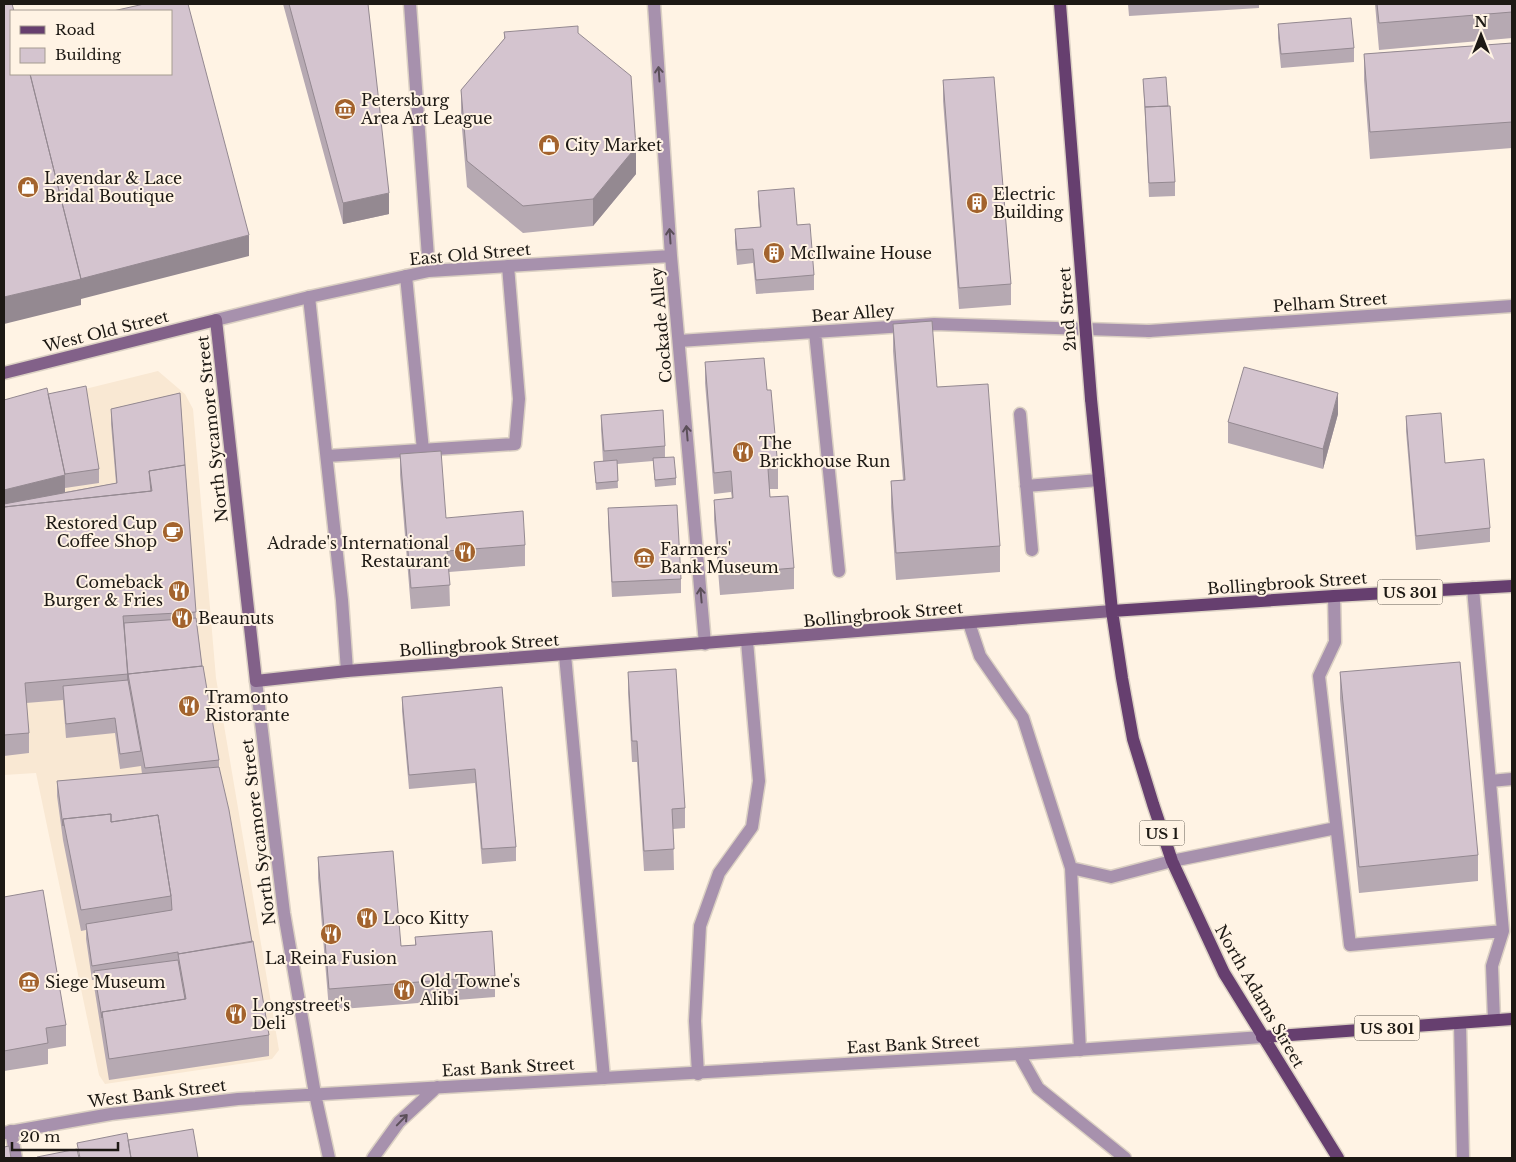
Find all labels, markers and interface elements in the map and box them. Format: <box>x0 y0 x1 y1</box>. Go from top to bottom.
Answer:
legend <box>10 10 172 75</box>
north arrow <box>1456 10 1506 60</box>
text: N <box>1474 13 1488 31</box>
text: Road <box>55 20 95 39</box>
text: Building <box>55 45 122 64</box>
one-way arrow <box>654 67 663 83</box>
place label: Petersburg Area Art League <box>360 90 492 128</box>
museum icon: Petersburg Area Art League <box>333 97 357 121</box>
shop icon: City Market <box>537 133 561 157</box>
place label: City Market <box>565 135 662 155</box>
place label: Lavendar & Lace Bridal Boutique <box>44 168 182 206</box>
shop icon: Lavendar & Lace Bridal Boutique <box>16 175 40 199</box>
place label: Electric Building <box>993 184 1064 222</box>
building icon: Electric Building <box>965 191 989 215</box>
one-way arrow <box>665 229 674 245</box>
street label: East Old Street <box>408 239 532 269</box>
building icon: McIlwaine House <box>762 241 786 265</box>
place label: McIlwaine House <box>790 243 932 263</box>
street label: Cockade Alley <box>646 265 676 384</box>
street label: 2nd Street <box>1054 266 1080 352</box>
street label: Pelham Street <box>1272 288 1388 316</box>
street label: Bear Alley <box>811 300 896 326</box>
street label: West Old Street <box>40 306 171 356</box>
street label: North Sycamore Street <box>192 334 232 524</box>
one-way arrow <box>682 425 691 441</box>
place label: The Brickhouse Run <box>759 433 890 471</box>
restaurant icon: The Brickhouse Run <box>731 440 755 464</box>
place label: Restored Cup Coffee Shop <box>45 513 157 551</box>
cafe icon: Restored Cup Coffee Shop <box>161 520 185 544</box>
place label: Adrade's International Restaurant <box>266 533 449 571</box>
place label: Farmers' Bank Museum <box>660 539 779 577</box>
restaurant icon: Adrade's International Restaurant <box>453 540 477 564</box>
museum icon: Farmers' Bank Museum <box>632 546 656 570</box>
street label: Bollingbrook Street <box>1206 567 1368 599</box>
place label: Comeback Burger & Fries <box>43 572 163 610</box>
restaurant icon: Comeback Burger & Fries <box>167 579 191 603</box>
road number: US 301 <box>1378 580 1442 604</box>
one-way arrow <box>696 587 705 603</box>
street label: Bollingbrook Street <box>802 597 964 631</box>
restaurant icon: Beaunuts <box>170 606 194 630</box>
place label: Beaunuts <box>198 608 274 628</box>
street label: Bollingbrook Street <box>398 629 560 661</box>
place label: Tramonto Ristorante <box>205 687 290 725</box>
restaurant icon: Tramonto Ristorante <box>177 694 201 718</box>
street label: North Sycamore Street <box>237 737 279 927</box>
road number: US 1 <box>1140 820 1184 846</box>
restaurant icon: Loco Kitty <box>355 906 379 930</box>
place label: Loco Kitty <box>383 908 470 928</box>
street label: North Adams Street <box>1211 921 1309 1071</box>
restaurant icon: La Reina Fusion <box>319 922 343 946</box>
place label: La Reina Fusion <box>265 948 397 968</box>
museum icon: Siege Museum <box>17 970 41 994</box>
place label: Old Towne's Alibi <box>419 971 520 1009</box>
place label: Siege Museum <box>45 972 165 992</box>
restaurant icon: Old Towne's Alibi <box>392 978 416 1002</box>
place label: Longstreet's Deli <box>252 995 350 1033</box>
restaurant icon: Longstreet's Deli <box>224 1002 248 1026</box>
road number: US 301 <box>1354 1016 1420 1040</box>
street label: East Bank Street <box>846 1031 980 1057</box>
street label: East Bank Street <box>441 1054 575 1080</box>
street label: West Bank Street <box>86 1075 227 1112</box>
one-way arrow <box>396 1114 408 1127</box>
scale bar <box>12 1120 119 1152</box>
text: 20 m <box>20 1127 60 1146</box>

